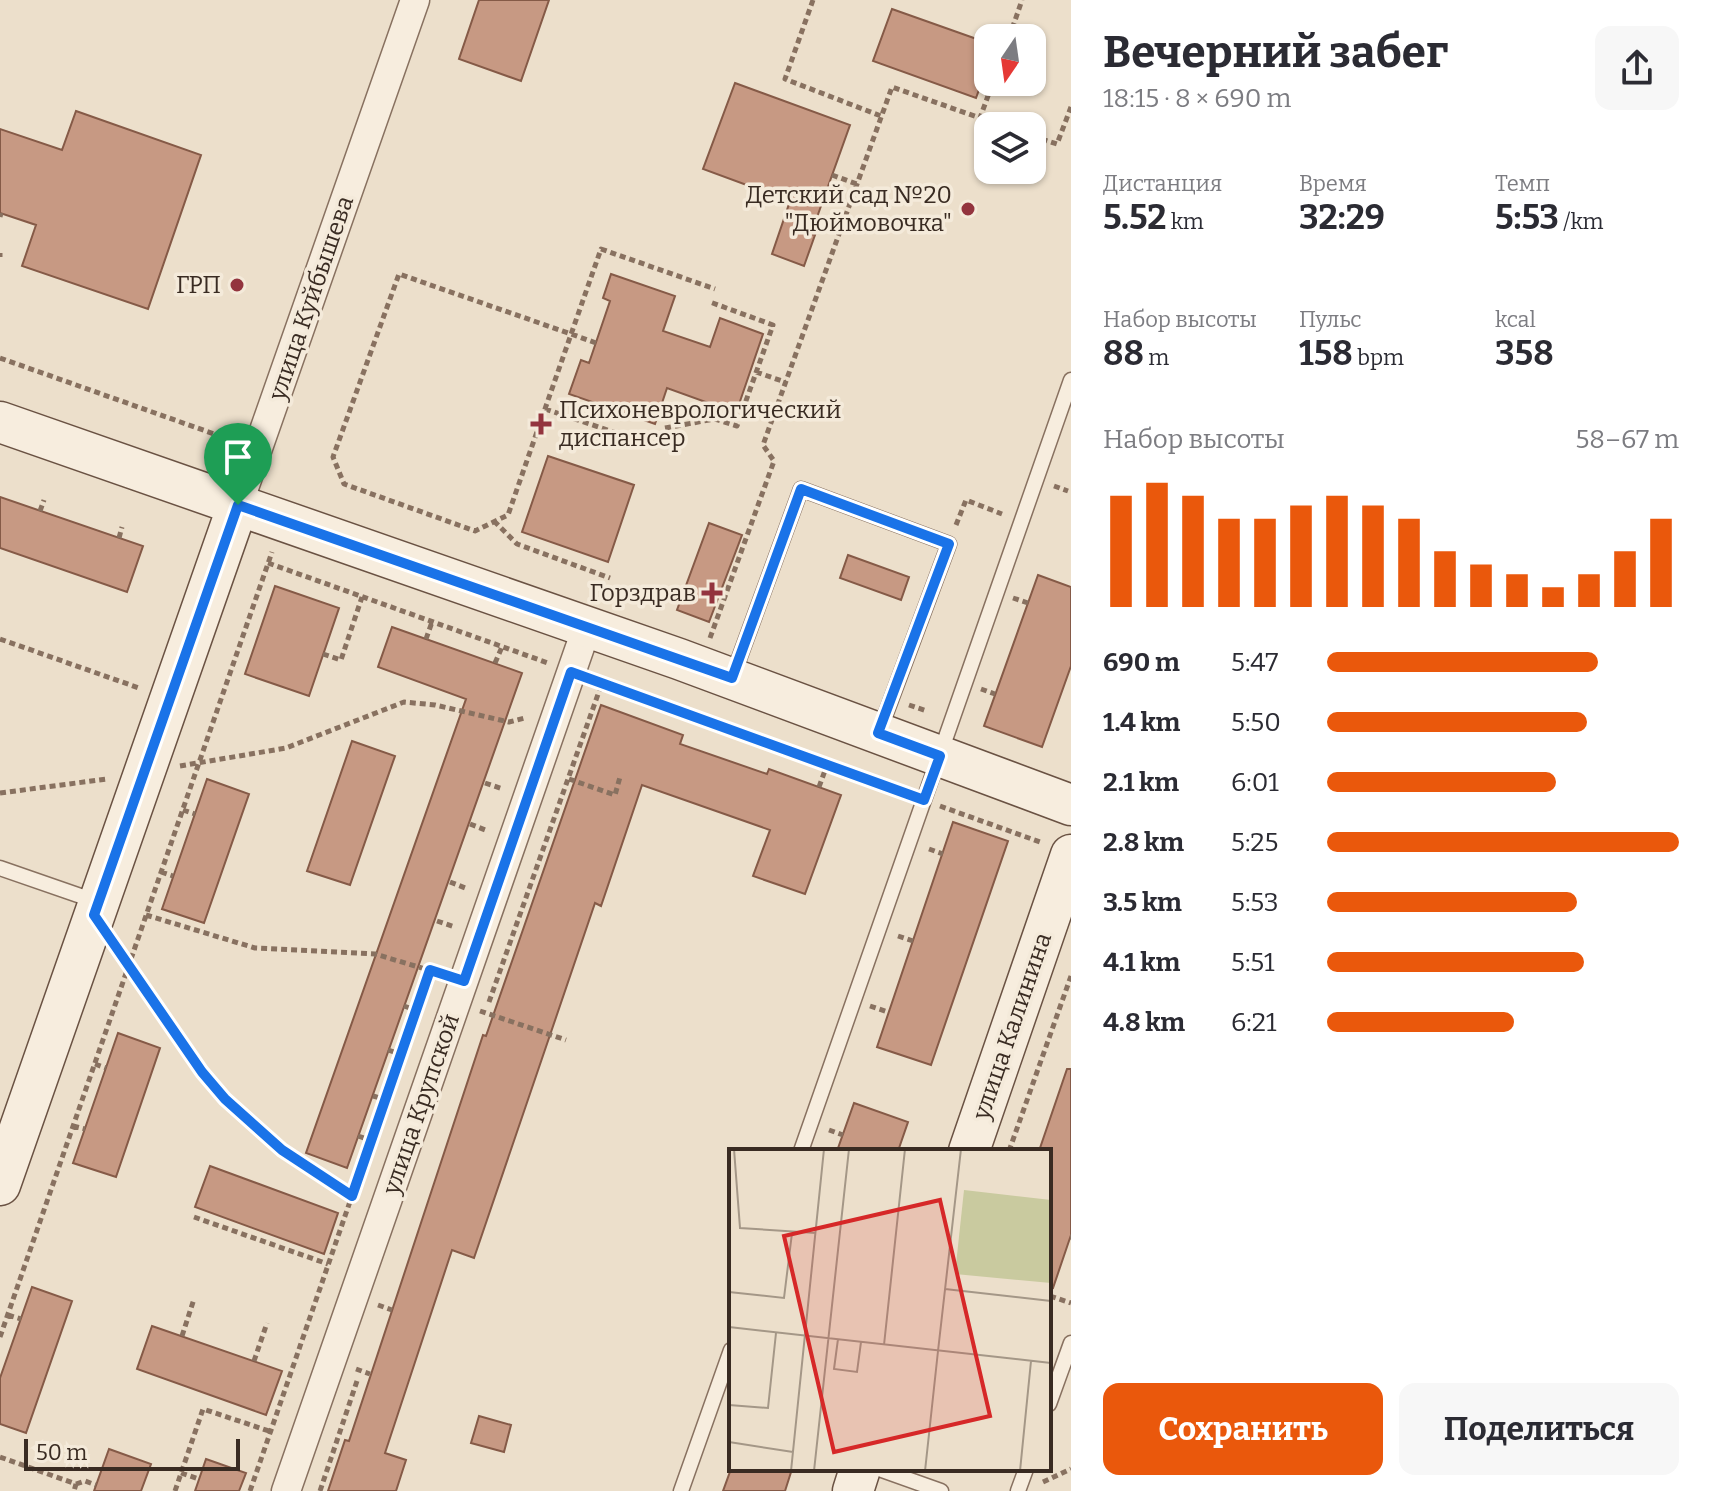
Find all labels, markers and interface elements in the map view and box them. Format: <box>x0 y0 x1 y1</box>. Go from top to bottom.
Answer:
north arrow <box>974 24 1046 96</box>
map controls <box>974 24 1046 184</box>
text: Вечерний забег <box>1103 26 1448 79</box>
button: share <box>1595 26 1679 110</box>
text: 18:15 · 8 × 690 m <box>1103 83 1291 114</box>
button: layers <box>974 112 1046 184</box>
text: Дистанция <box>1103 170 1222 197</box>
text: Время <box>1299 170 1367 197</box>
text: Темп <box>1495 170 1550 197</box>
place label: Детский сад №20 "Дюймовочка" <box>746 181 952 237</box>
street label: улица Куйбышева <box>263 192 359 405</box>
text: 5.52 <box>1103 197 1166 238</box>
text: 32:29 <box>1299 197 1385 238</box>
text: 5:53 <box>1495 197 1559 238</box>
marker: Детский сад №20 "Дюймовочка" <box>959 200 977 218</box>
text: km <box>1166 208 1204 235</box>
text: /km <box>1559 208 1604 235</box>
place label: ГРП <box>176 271 221 299</box>
marker: ГРП <box>228 276 246 294</box>
text: Набор высоты <box>1103 306 1257 333</box>
text: Пульс <box>1299 306 1362 333</box>
text: kcal <box>1495 306 1536 333</box>
text: 88 <box>1103 333 1144 374</box>
text: 158 <box>1299 333 1353 374</box>
text: 358 <box>1495 333 1554 374</box>
text: m <box>1144 344 1169 371</box>
text: bpm <box>1353 344 1404 371</box>
place label: Психоневрологический диспансер <box>559 396 841 452</box>
marker: Психоневрологический диспансер <box>530 413 552 435</box>
pin <box>204 423 272 505</box>
text: Набор высоты <box>1103 424 1285 455</box>
text: 58–67 m <box>1575 424 1679 455</box>
icon: arrive <box>216 435 260 479</box>
place label: Горздрав <box>590 579 696 607</box>
marker: Горздрав <box>703 584 721 602</box>
text: 690 m <box>1103 647 1180 678</box>
text: 5:47 <box>1231 647 1278 678</box>
text: 1.4 km <box>1103 707 1180 738</box>
text: 5:50 <box>1231 707 1281 738</box>
text: 2.1 km <box>1103 767 1179 798</box>
text: 6:01 <box>1231 767 1279 798</box>
text: 2.8 km <box>1103 827 1184 858</box>
text: 5:25 <box>1231 827 1278 858</box>
text: 3.5 km <box>1103 887 1182 918</box>
text: 5:53 <box>1231 887 1278 918</box>
street label: улица Калинина <box>967 929 1057 1124</box>
text: 4.1 km <box>1103 947 1180 978</box>
text: 5:51 <box>1231 947 1275 978</box>
text: 4.8 km <box>1103 1007 1185 1038</box>
text: 6:21 <box>1231 1007 1276 1038</box>
street label: улица Крупской <box>377 1010 465 1199</box>
inset map <box>729 1149 1051 1471</box>
button: Сохранить <box>1103 1383 1383 1475</box>
button: Поделиться <box>1399 1383 1679 1475</box>
scale bar <box>24 1435 240 1471</box>
text: 50 m <box>36 1439 87 1466</box>

